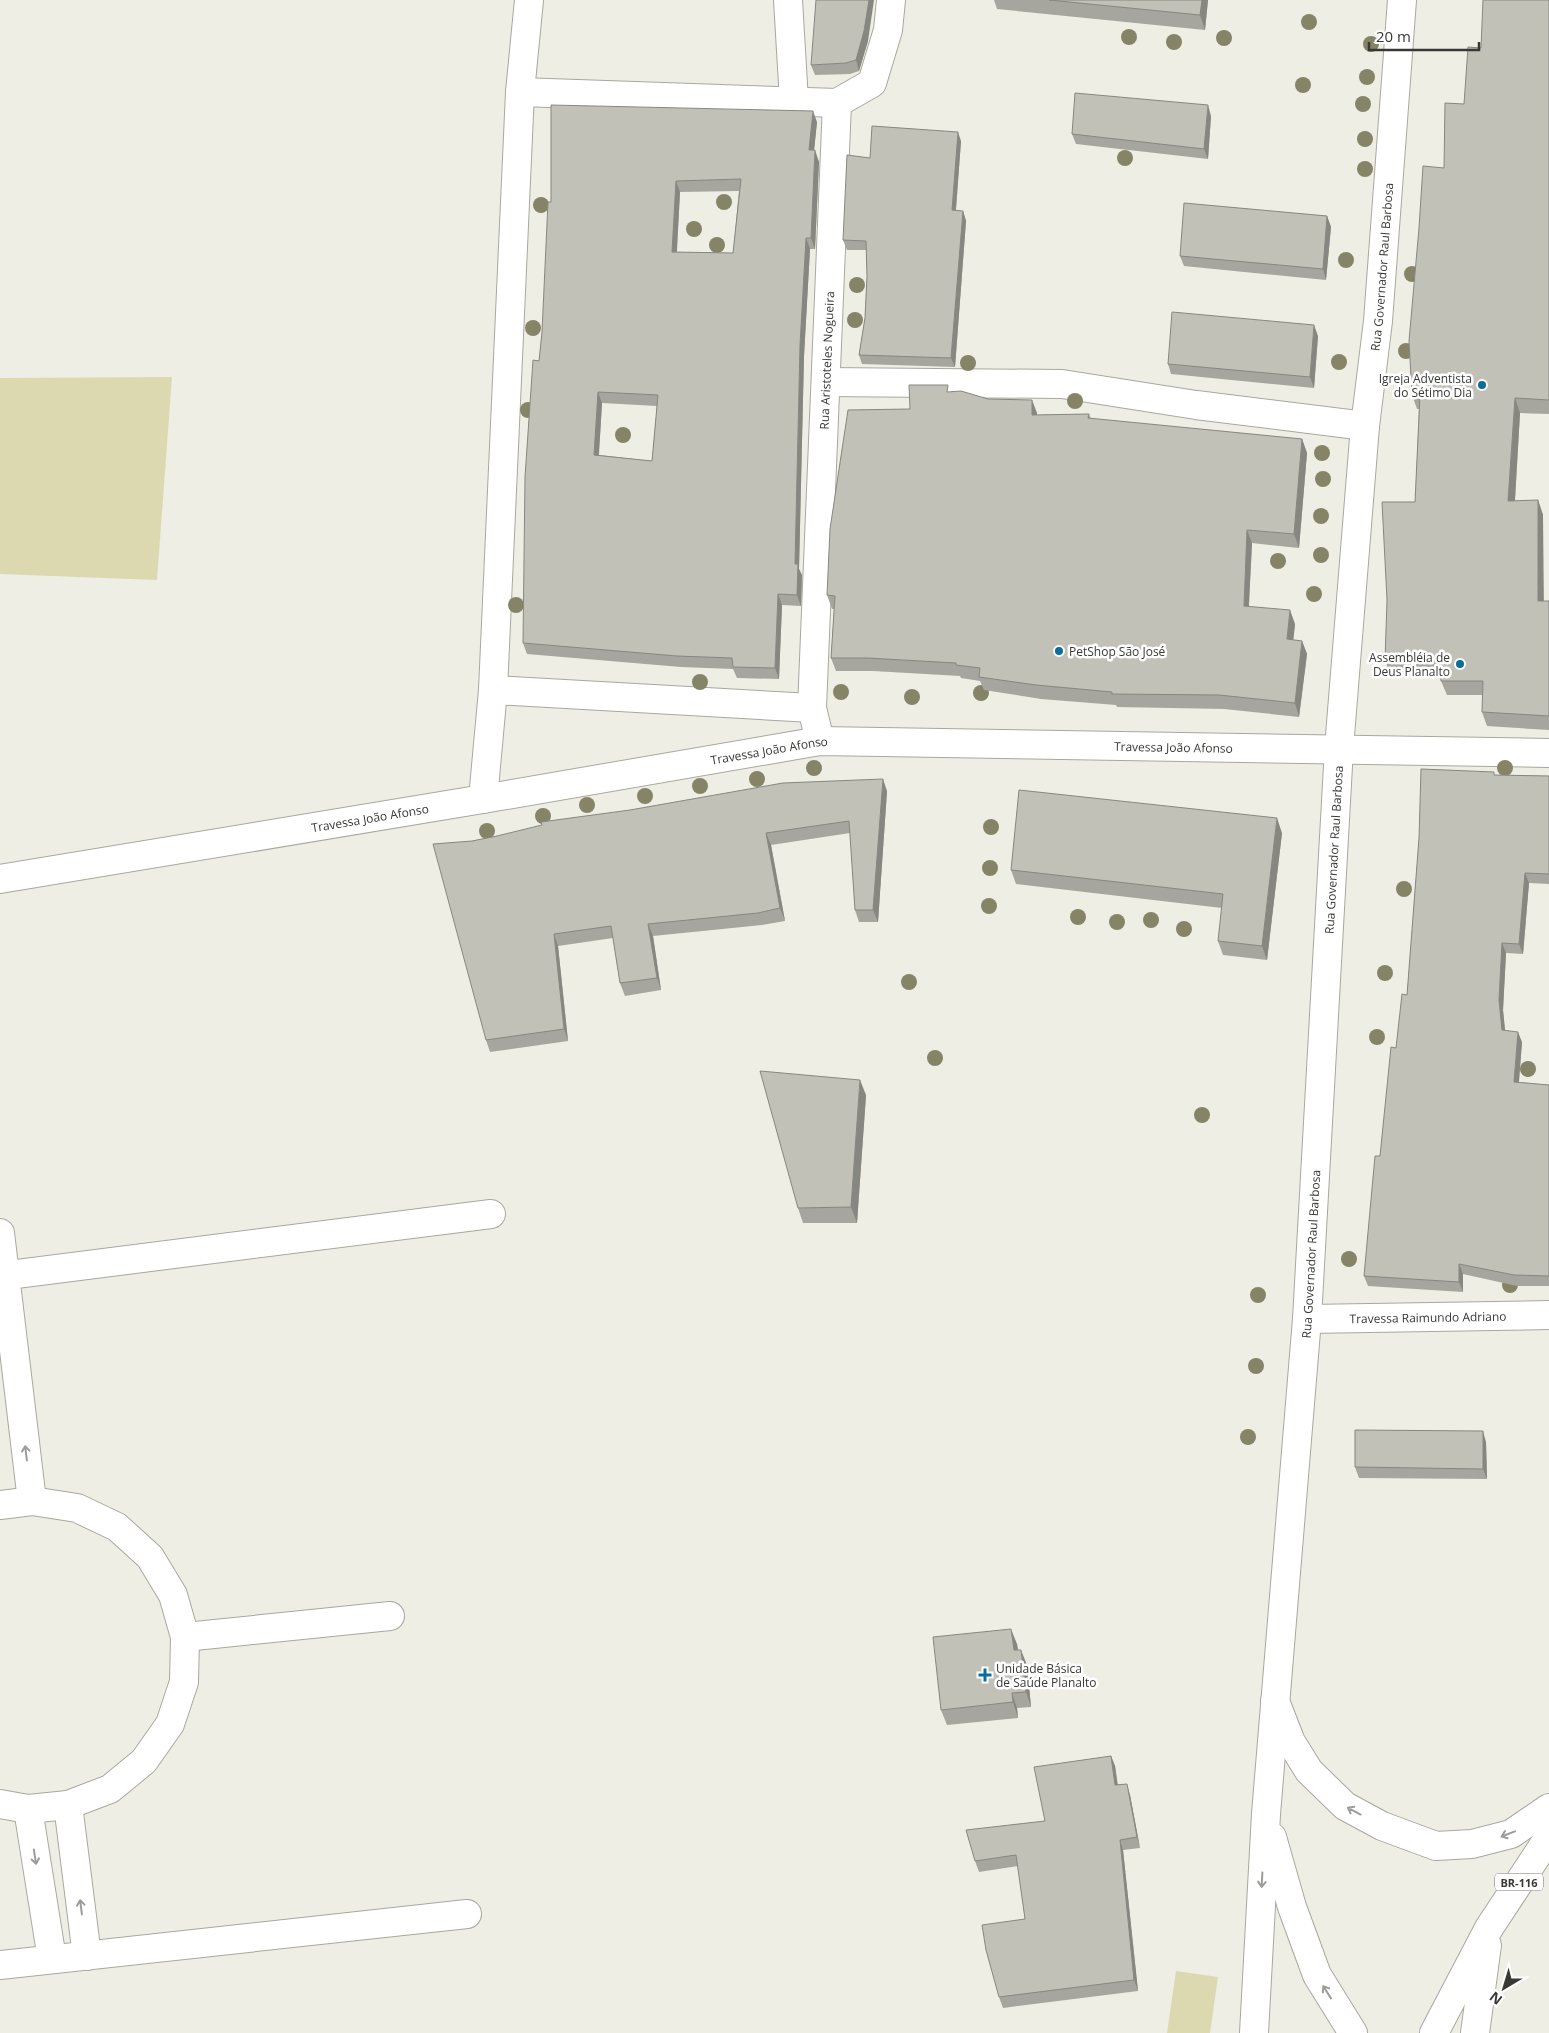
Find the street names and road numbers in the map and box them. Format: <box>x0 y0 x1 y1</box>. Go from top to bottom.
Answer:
street label: Rua Governador Raul Barbosa <box>1366 182 1397 352</box>
street label: Rua Aristoteles Nogueira <box>815 291 838 430</box>
street label: Travessa João Afonso <box>709 732 828 768</box>
street label: Travessa João Afonso <box>1114 737 1233 756</box>
street label: Rua Governador Raul Barbosa <box>1320 765 1347 934</box>
street label: Travessa João Afonso <box>310 800 430 836</box>
street label: Rua Governador Raul Barbosa <box>1297 1169 1324 1339</box>
street label: Travessa Raimundo Adriano <box>1349 1307 1507 1327</box>
road number: BR-116 <box>1495 1874 1543 1890</box>

